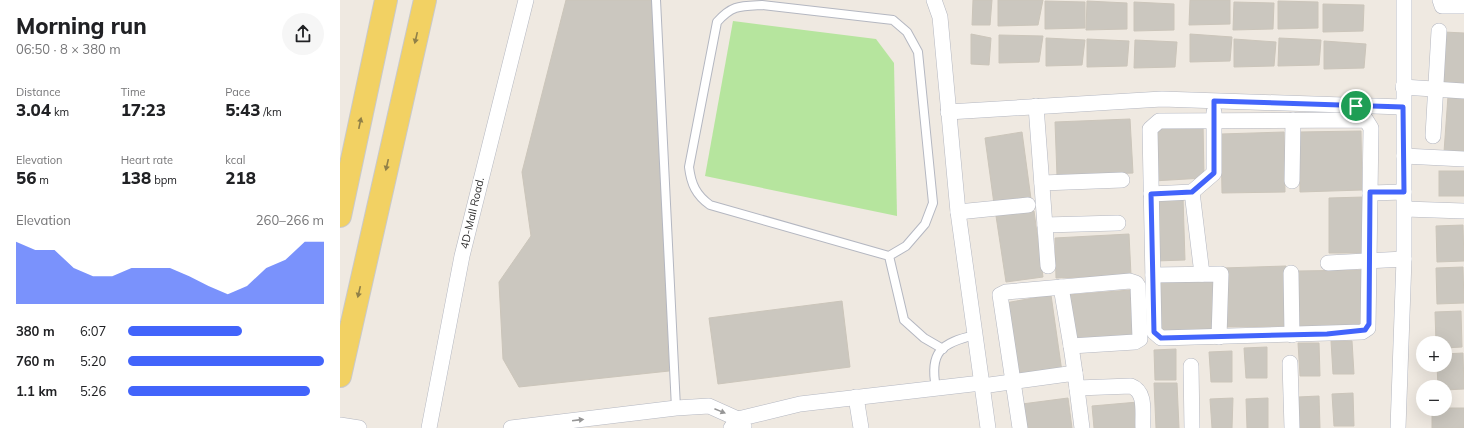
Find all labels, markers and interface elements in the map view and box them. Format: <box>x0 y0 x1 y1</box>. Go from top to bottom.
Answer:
text: Morning run <box>16 12 147 40</box>
button: share <box>282 13 324 55</box>
one-way arrow <box>413 32 419 44</box>
text: 06:50 · 8 × 380 m <box>16 41 121 57</box>
text: Distance <box>16 85 60 99</box>
text: Time <box>121 85 146 99</box>
text: Pace <box>225 85 250 99</box>
pin <box>1339 89 1373 123</box>
icon: arrive <box>1345 95 1367 117</box>
text: 3.04 <box>16 99 51 120</box>
text: 17:23 <box>121 99 166 120</box>
text: 5:43 <box>225 99 260 120</box>
text: km <box>51 105 69 119</box>
text: /km <box>260 105 282 119</box>
one-way arrow <box>357 117 363 129</box>
text: Elevation <box>16 153 63 167</box>
text: Heart rate <box>121 153 173 167</box>
text: kcal <box>225 153 245 167</box>
one-way arrow <box>384 159 390 171</box>
text: 56 <box>16 167 36 188</box>
text: 138 <box>121 167 151 188</box>
text: 218 <box>225 167 256 188</box>
text: m <box>36 173 49 187</box>
text: bpm <box>151 173 177 187</box>
street label: 4D-Mall Road. <box>457 176 487 250</box>
text: Elevation <box>16 212 71 228</box>
text: 260–266 m <box>256 212 324 228</box>
one-way arrow <box>355 286 361 298</box>
text: 380 m <box>16 323 55 339</box>
text: 6:07 <box>80 323 106 339</box>
map controls <box>1416 336 1452 416</box>
button: + <box>1416 336 1452 372</box>
text: 760 m <box>16 353 55 369</box>
text: 5:20 <box>80 353 106 369</box>
button: − <box>1416 380 1452 416</box>
text: 1.1 km <box>16 383 57 399</box>
text: 5:26 <box>80 383 106 399</box>
one-way arrow <box>714 409 726 415</box>
one-way arrow <box>571 417 584 423</box>

